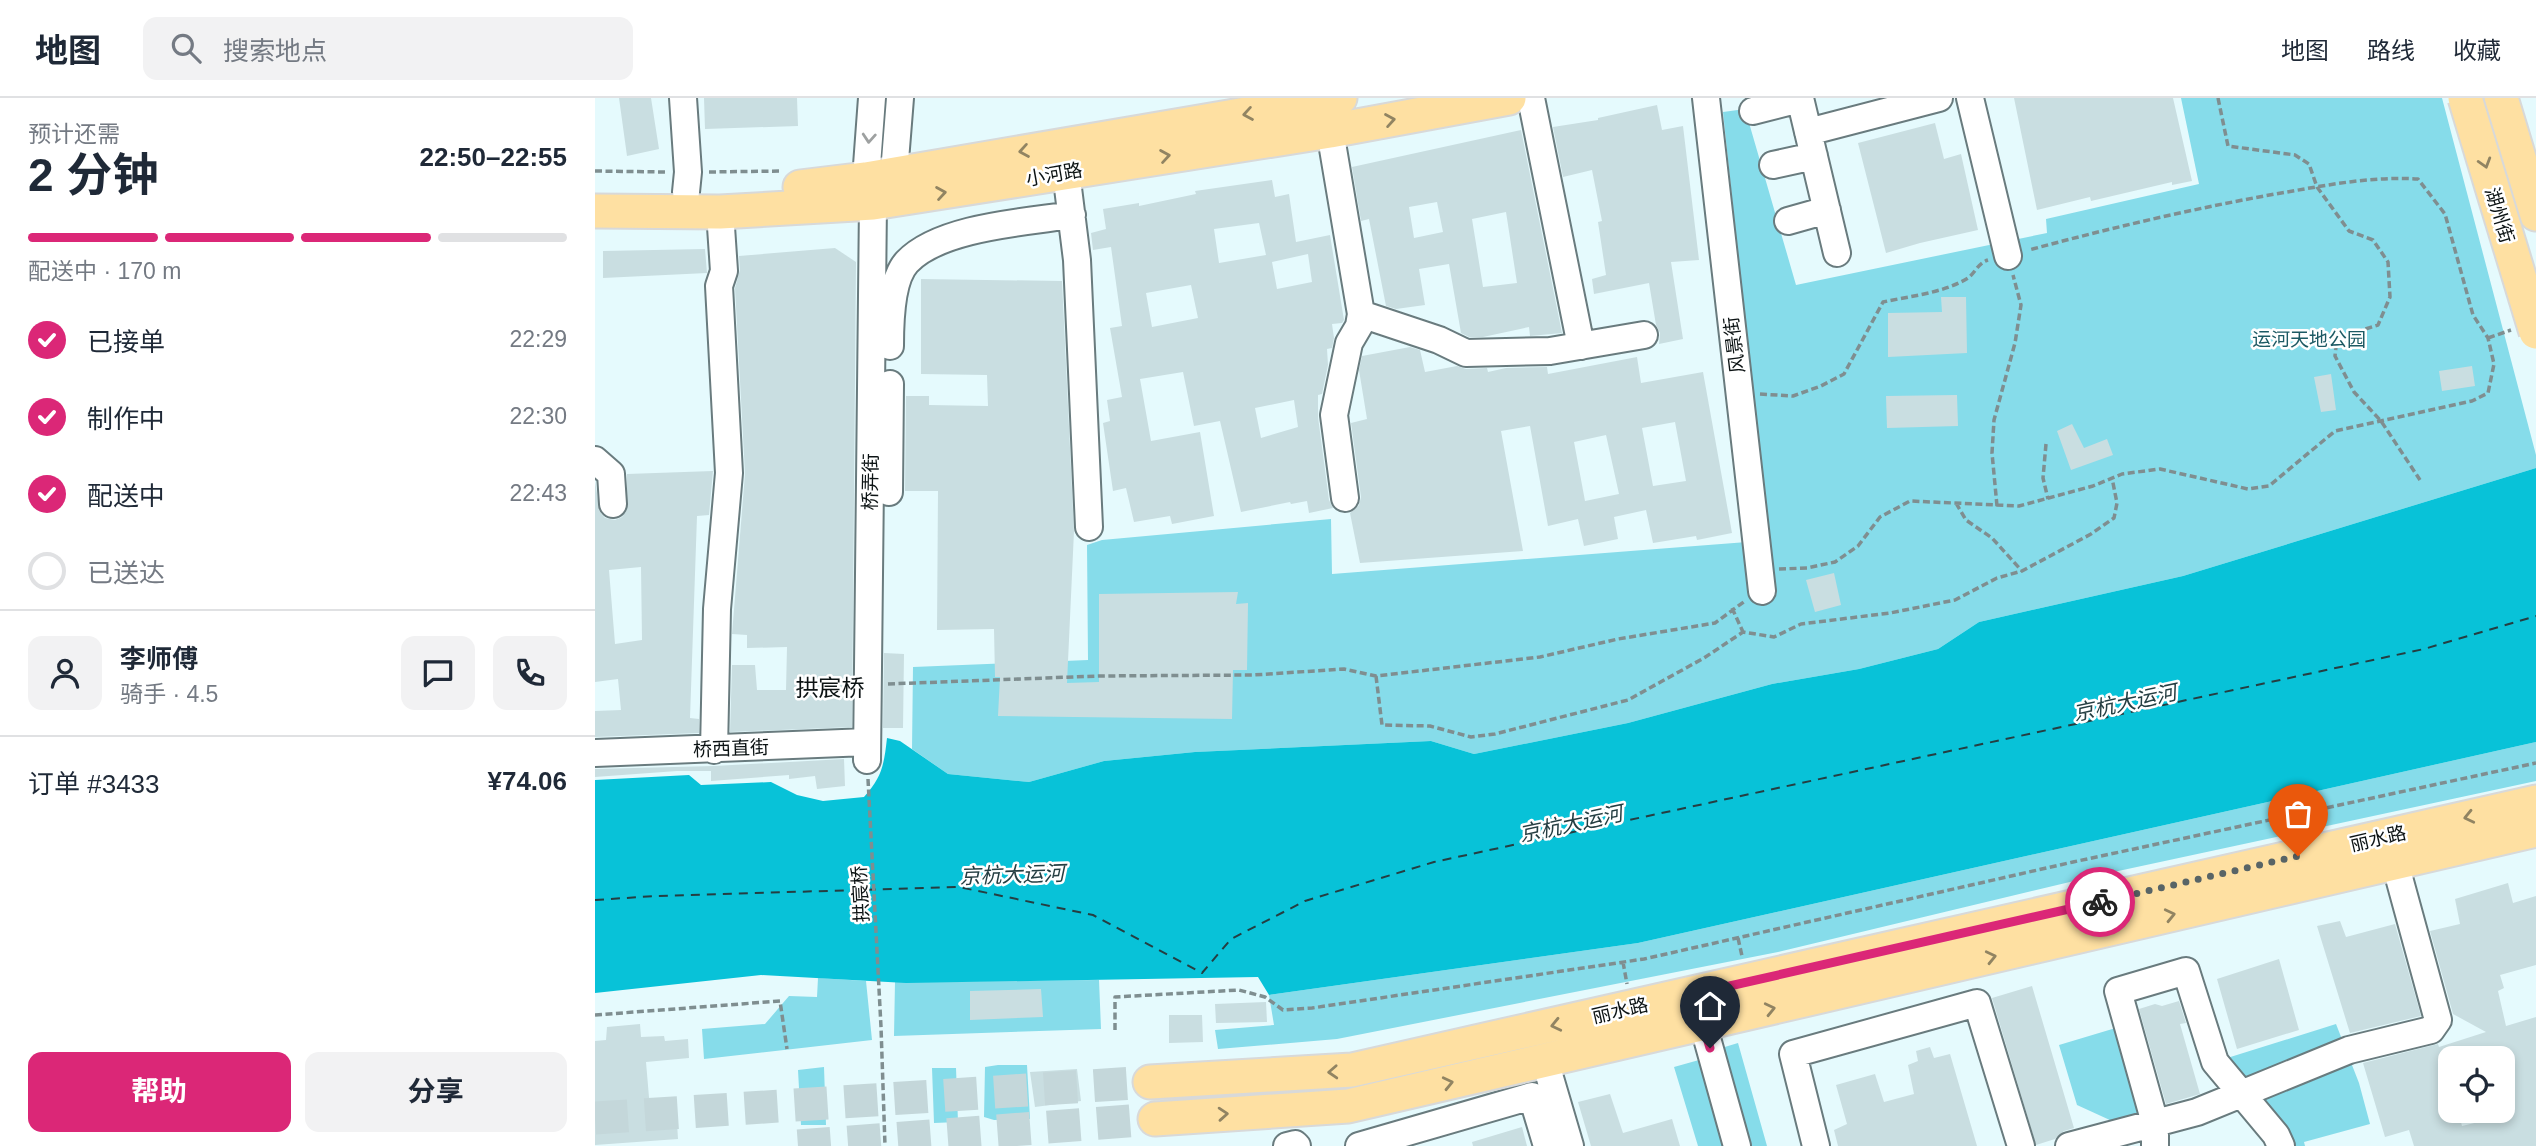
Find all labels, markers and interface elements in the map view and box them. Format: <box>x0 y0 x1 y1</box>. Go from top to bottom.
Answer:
search box <box>143 17 633 80</box>
icon: search <box>167 29 205 67</box>
text: 地图 <box>35 32 101 69</box>
text: 搜索地点 <box>223 36 327 66</box>
text: 地图 <box>2281 37 2329 64</box>
text: 路线 <box>2367 37 2415 64</box>
text: 收藏 <box>2453 37 2501 64</box>
one-way arrow <box>1242 106 1254 121</box>
one-way arrow <box>1384 113 1396 128</box>
text: 预计还需 <box>28 121 120 147</box>
one-way arrow <box>862 133 877 144</box>
text: 22:50–22:55 <box>420 142 567 172</box>
one-way arrow <box>1018 143 1030 158</box>
text: 2 分钟 <box>28 149 158 201</box>
one-way arrow <box>1159 149 1171 164</box>
one-way arrow <box>2476 157 2491 169</box>
street label: 小河路 <box>1024 159 1084 190</box>
street label: 湖州街 <box>2481 185 2518 245</box>
one-way arrow <box>935 186 947 201</box>
text: 配送中 · 170 m <box>28 258 181 284</box>
street label: 风景街 <box>1721 315 1748 375</box>
icon: check <box>28 321 66 359</box>
text: 22:29 <box>509 326 567 352</box>
text: 已接单 <box>87 327 165 357</box>
park label: 运河天地公园 <box>2252 329 2366 350</box>
icon: check <box>28 398 66 436</box>
text: 22:30 <box>509 403 567 429</box>
text: 制作中 <box>87 404 165 434</box>
street label: 桥弄街 <box>860 453 881 511</box>
icon: check <box>28 475 66 513</box>
text: 22:43 <box>509 480 567 506</box>
text: 配送中 <box>87 481 165 511</box>
text: 已送达 <box>87 558 165 588</box>
button: person <box>28 636 102 710</box>
button: chat <box>401 636 475 710</box>
button: phone <box>493 636 567 710</box>
text: 李师傅 <box>120 644 198 674</box>
district label: 拱宸桥 <box>796 675 865 701</box>
water label: 京杭大运河 <box>2071 680 2183 725</box>
text: 骑手 · 4.5 <box>120 681 218 707</box>
street label: 桥西直街 <box>693 737 769 760</box>
text: ¥74.06 <box>487 766 567 796</box>
text: 订单 #3433 <box>28 769 160 799</box>
pin <box>2268 784 2328 856</box>
icon: bag <box>2279 795 2317 833</box>
water label: 京杭大运河 <box>1517 801 1629 846</box>
one-way arrow <box>2464 809 2476 823</box>
street label: 丽水路 <box>2348 822 2408 855</box>
water label: 京杭大运河 <box>959 861 1069 888</box>
street label: 拱宸桥 <box>849 865 872 923</box>
courier <box>2065 867 2135 937</box>
icon: bike <box>2081 883 2119 921</box>
one-way arrow <box>2164 909 2176 924</box>
one-way arrow <box>1985 951 1997 965</box>
pin <box>1680 976 1740 1048</box>
icon: home <box>1691 987 1729 1025</box>
street label: 丽水路 <box>1590 994 1650 1027</box>
one-way arrow <box>1764 1003 1776 1017</box>
one-way arrow <box>1550 1016 1562 1031</box>
map controls <box>2438 1046 2515 1123</box>
button: locate <box>2438 1046 2515 1123</box>
button: 帮助 <box>28 1052 291 1132</box>
button: 分享 <box>305 1052 567 1132</box>
one-way arrow <box>1328 1064 1339 1079</box>
one-way arrow <box>1442 1077 1454 1091</box>
one-way arrow <box>1218 1107 1229 1122</box>

